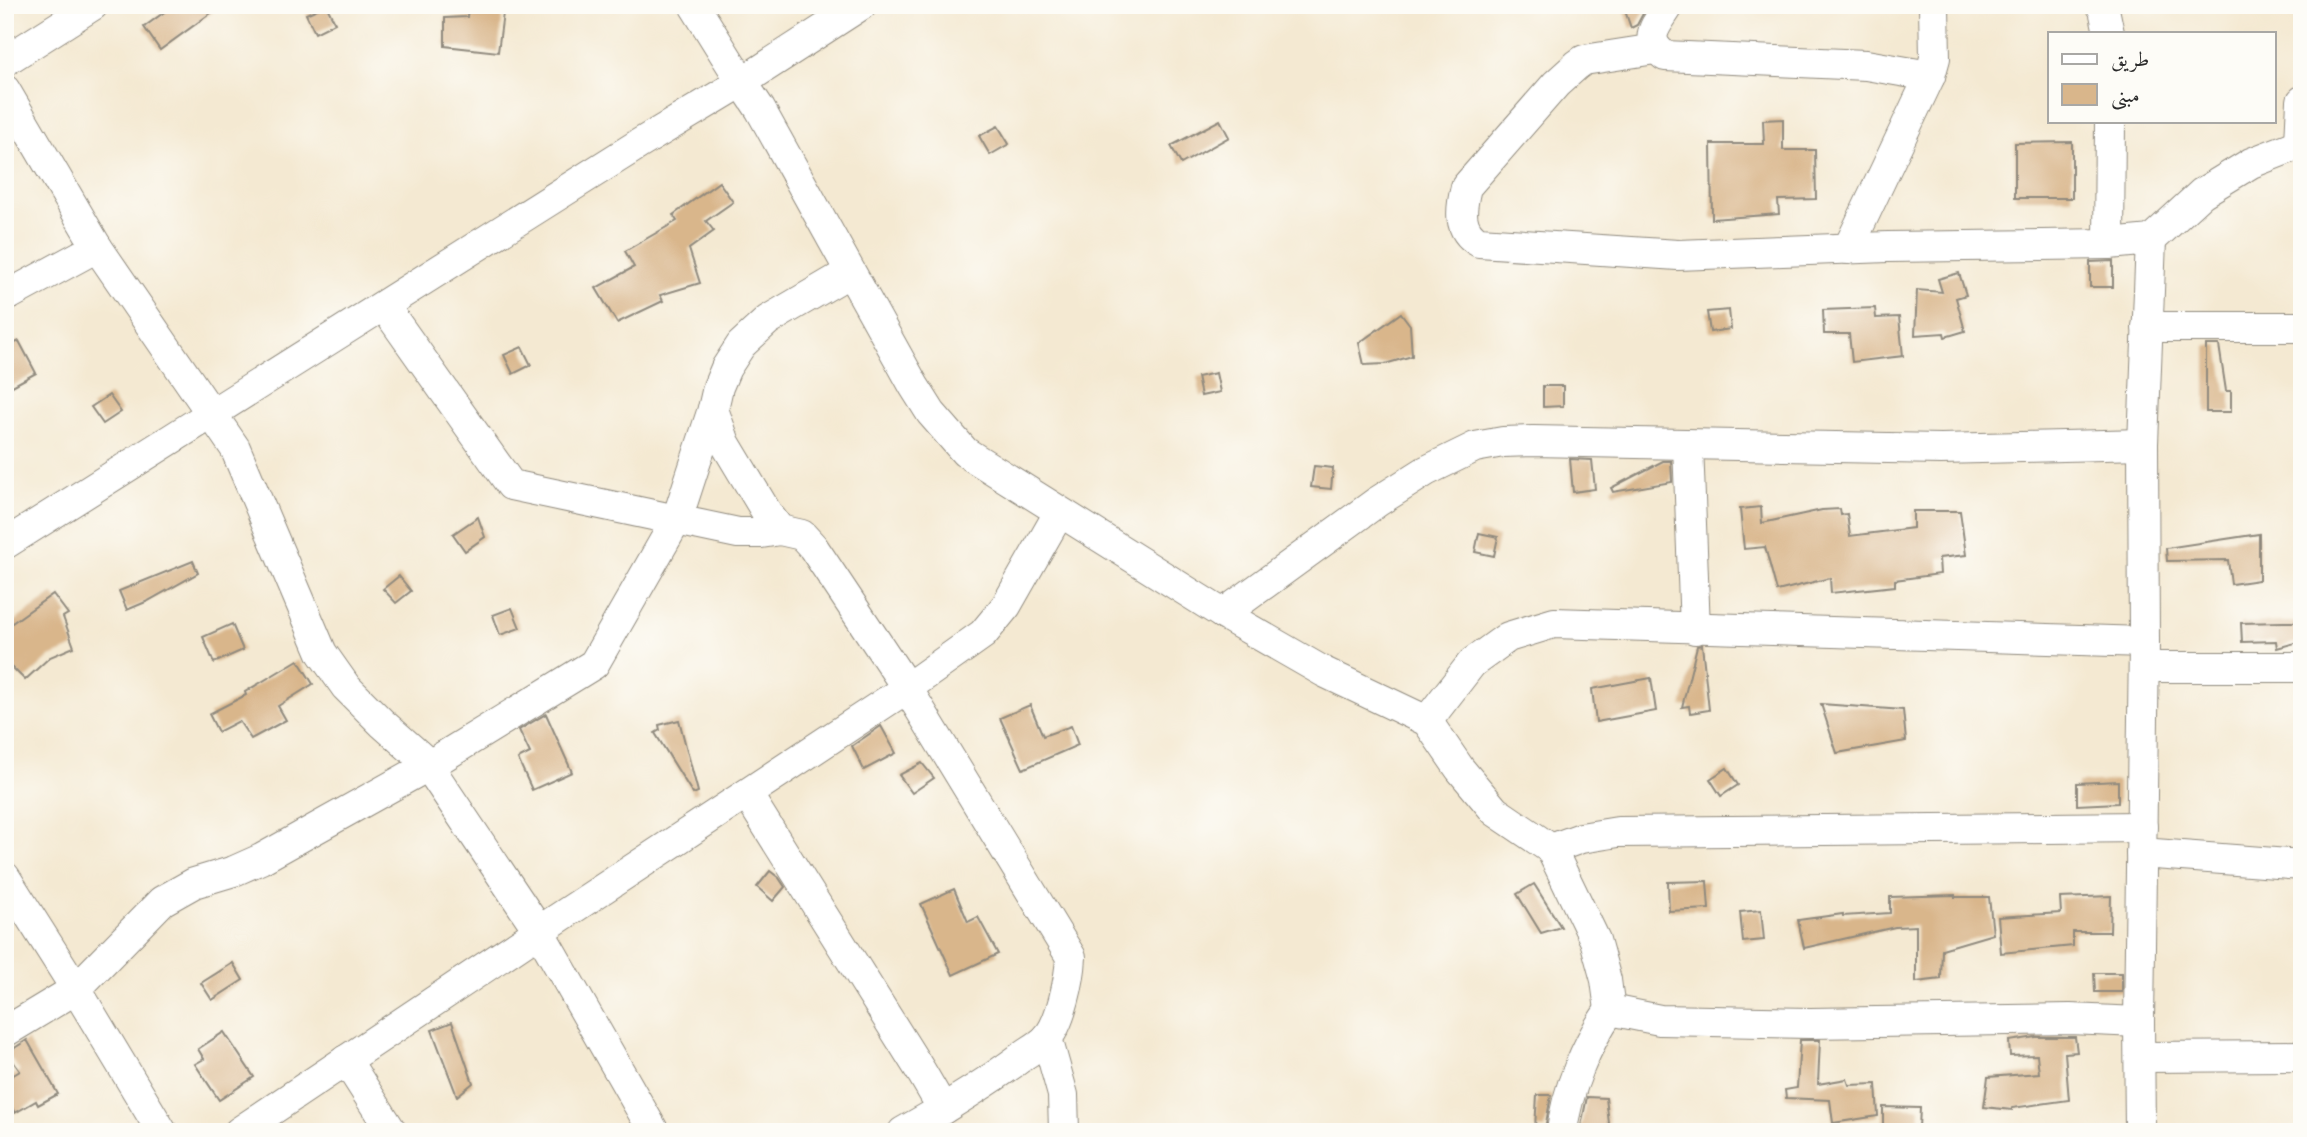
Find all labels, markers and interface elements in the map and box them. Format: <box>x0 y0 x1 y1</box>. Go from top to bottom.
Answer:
legend <box>2048 32 2276 122</box>
text: طريق <box>2111 46 2149 72</box>
text: مبنى <box>2111 82 2140 110</box>

